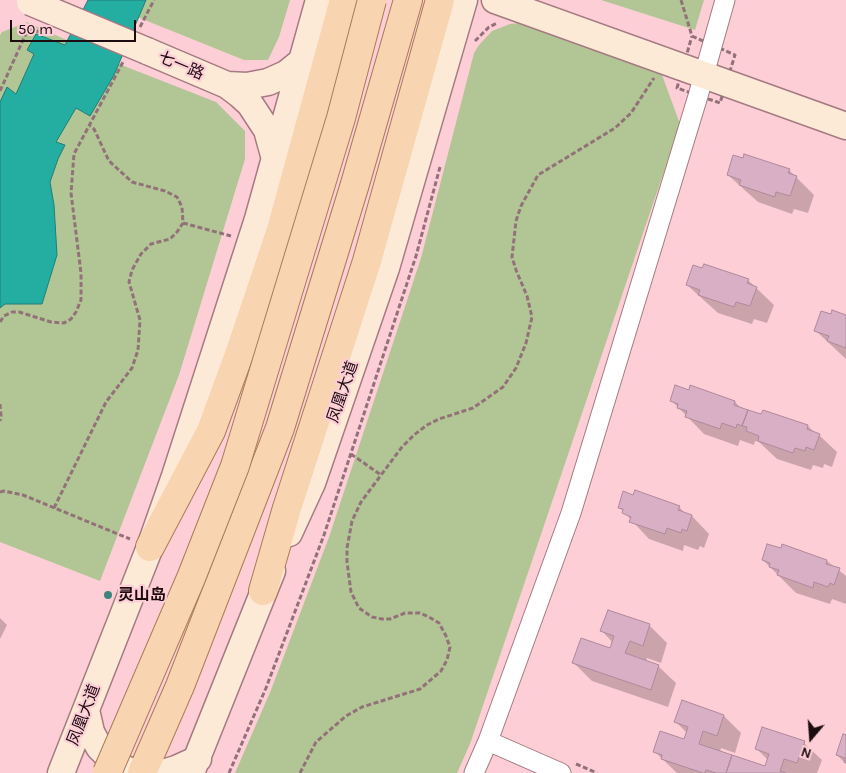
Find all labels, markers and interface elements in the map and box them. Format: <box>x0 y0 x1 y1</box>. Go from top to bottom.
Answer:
scale bar <box>12 10 139 42</box>
text: 50 m <box>18 20 53 38</box>
street label: 七一路 <box>155 48 207 84</box>
street label: 凤凰大道 <box>324 359 362 425</box>
place label: 灵山岛 <box>118 585 166 605</box>
marker: 灵山岛 <box>102 589 114 601</box>
street label: 凤凰大道 <box>64 682 104 748</box>
north arrow <box>786 713 836 763</box>
text: N <box>799 743 814 762</box>

